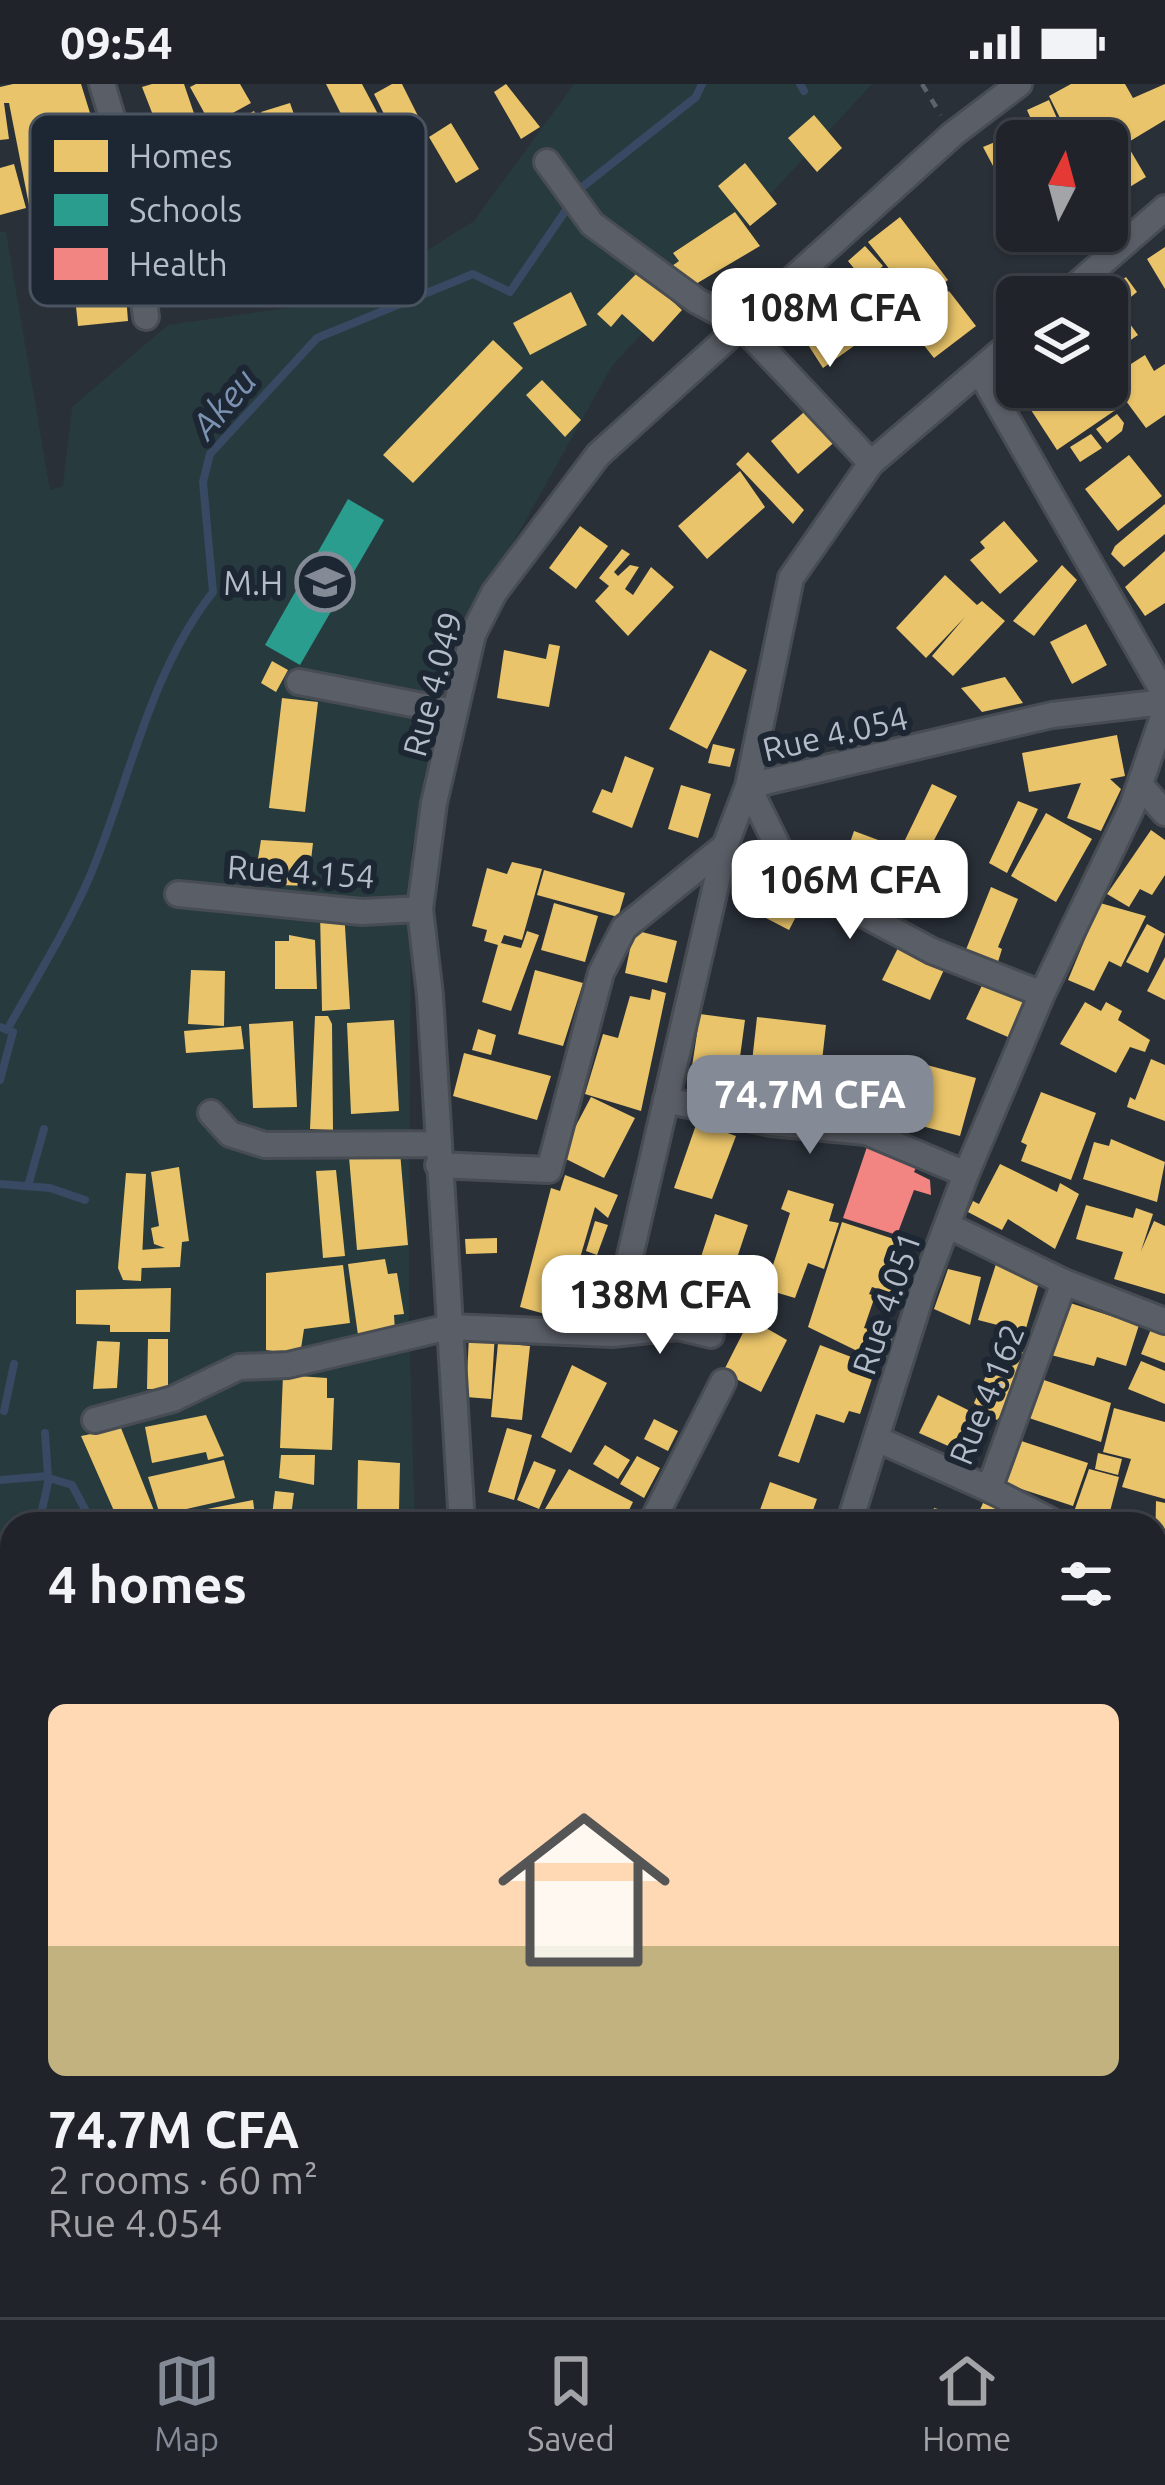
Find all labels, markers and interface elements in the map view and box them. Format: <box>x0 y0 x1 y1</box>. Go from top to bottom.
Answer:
text: 09:54 <box>60 17 173 68</box>
legend <box>30 114 426 306</box>
north arrow <box>996 120 1128 252</box>
map controls <box>996 120 1128 408</box>
text: Homes <box>129 137 232 174</box>
text: Schools <box>129 191 242 228</box>
text: Health <box>129 245 228 282</box>
pin: 108M CFA <box>706 268 954 370</box>
button: layers <box>996 276 1128 408</box>
text: 108M CFA <box>739 285 921 328</box>
water label: Akeu <box>181 360 264 448</box>
school or university icon: M.H <box>294 551 356 613</box>
place label: M.H <box>223 564 283 601</box>
street label: Rue 4.049 <box>395 608 469 760</box>
street label: Rue 4.054 <box>759 698 911 768</box>
pin: 106M CFA <box>726 840 974 942</box>
street label: Rue 4.154 <box>226 847 376 895</box>
text: 106M CFA <box>759 857 941 900</box>
pin: 74.7M CFA <box>673 1055 947 1157</box>
text: 74.7M CFA <box>714 1072 906 1115</box>
street label: Rue 4.051 <box>844 1227 928 1379</box>
pin: 138M CFA <box>536 1255 784 1357</box>
text: 138M CFA <box>569 1272 751 1315</box>
street label: Rue 4.162 <box>941 1319 1031 1469</box>
icon: filters <box>1053 1551 1119 1617</box>
text: 4 homes <box>48 1555 247 1613</box>
icon: home <box>476 1782 692 1998</box>
text: 74.7M CFA <box>48 2100 299 2158</box>
text: 2 rooms · 60 m² <box>48 2158 318 2201</box>
text: Rue 4.054 <box>48 2201 223 2244</box>
tab: Map <box>154 2348 220 2457</box>
tab: Saved <box>527 2348 615 2457</box>
tab: Home <box>922 2348 1011 2457</box>

